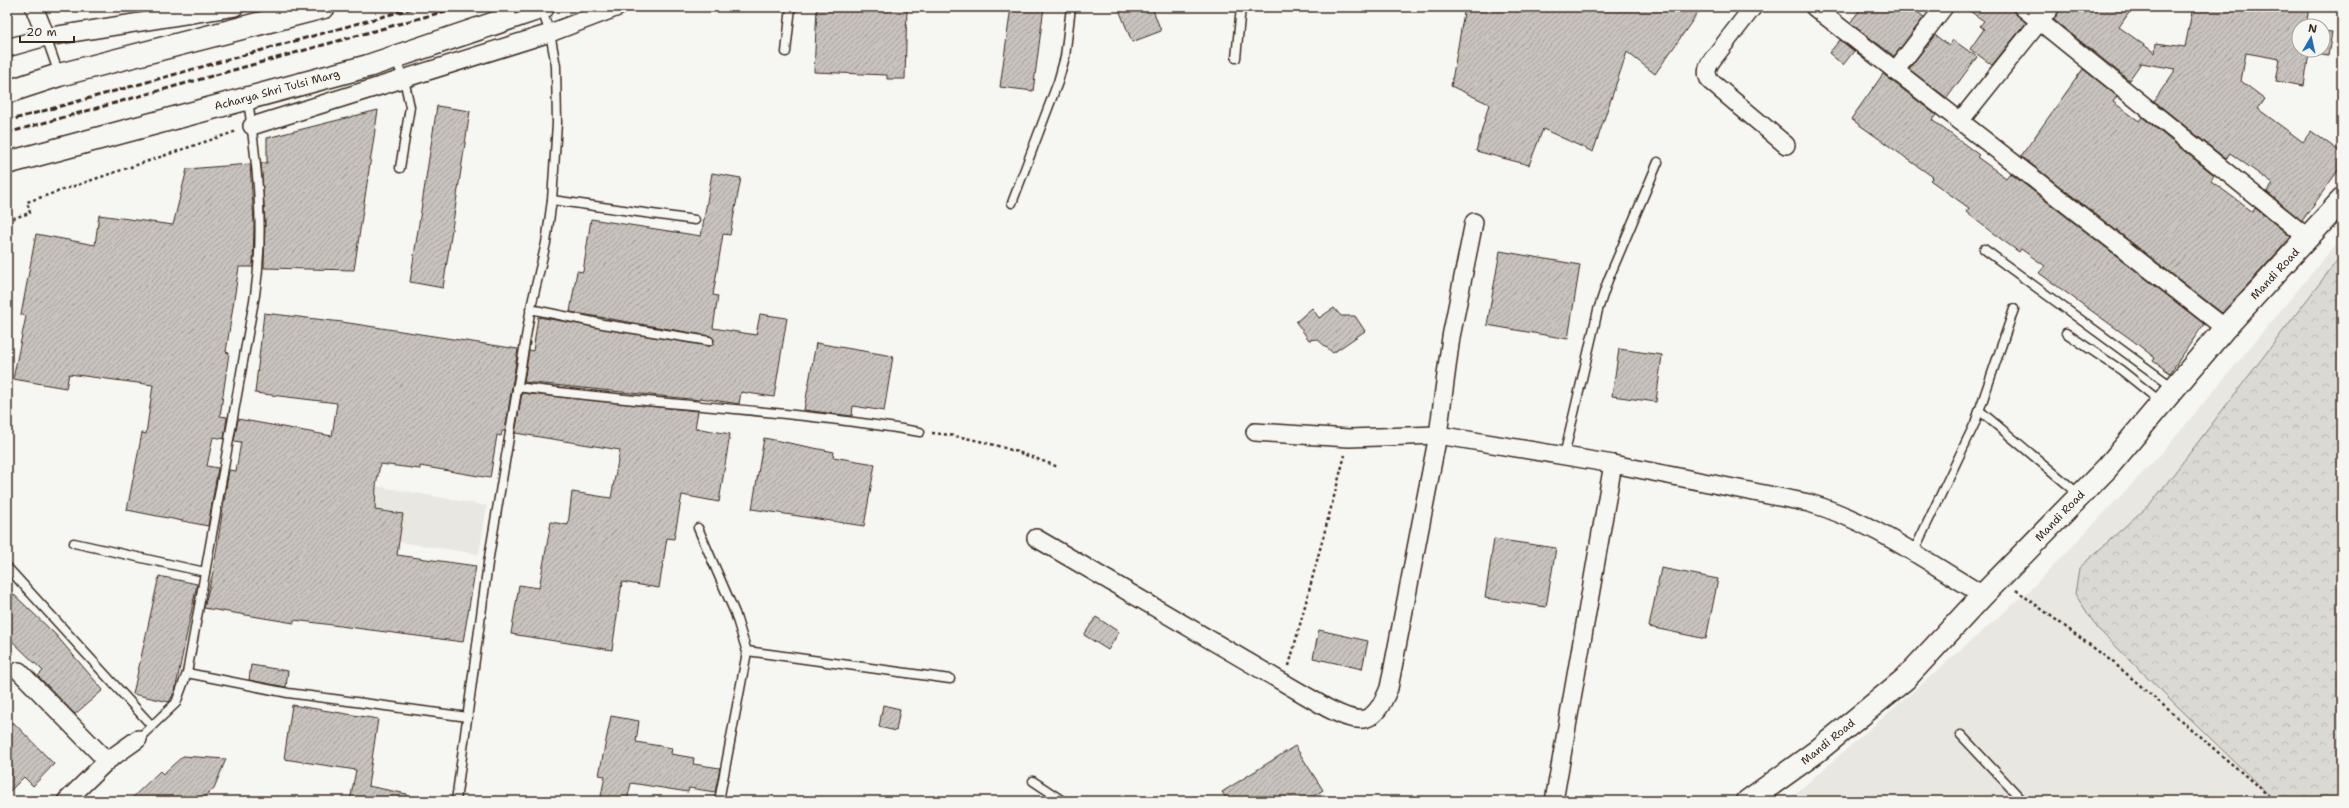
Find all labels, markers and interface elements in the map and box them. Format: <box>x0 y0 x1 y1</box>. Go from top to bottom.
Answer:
scale bar <box>20 18 74 44</box>
north arrow <box>2291 18 2331 58</box>
text: N <box>2307 21 2318 37</box>
text: 20 m <box>26 24 57 40</box>
street label: Acharya Shri Tulsi Marg <box>213 66 341 114</box>
street label: Mandi Road <box>2247 245 2303 303</box>
street label: Mandi Road <box>2032 487 2088 545</box>
street label: Mandi Road <box>1798 716 1858 768</box>

